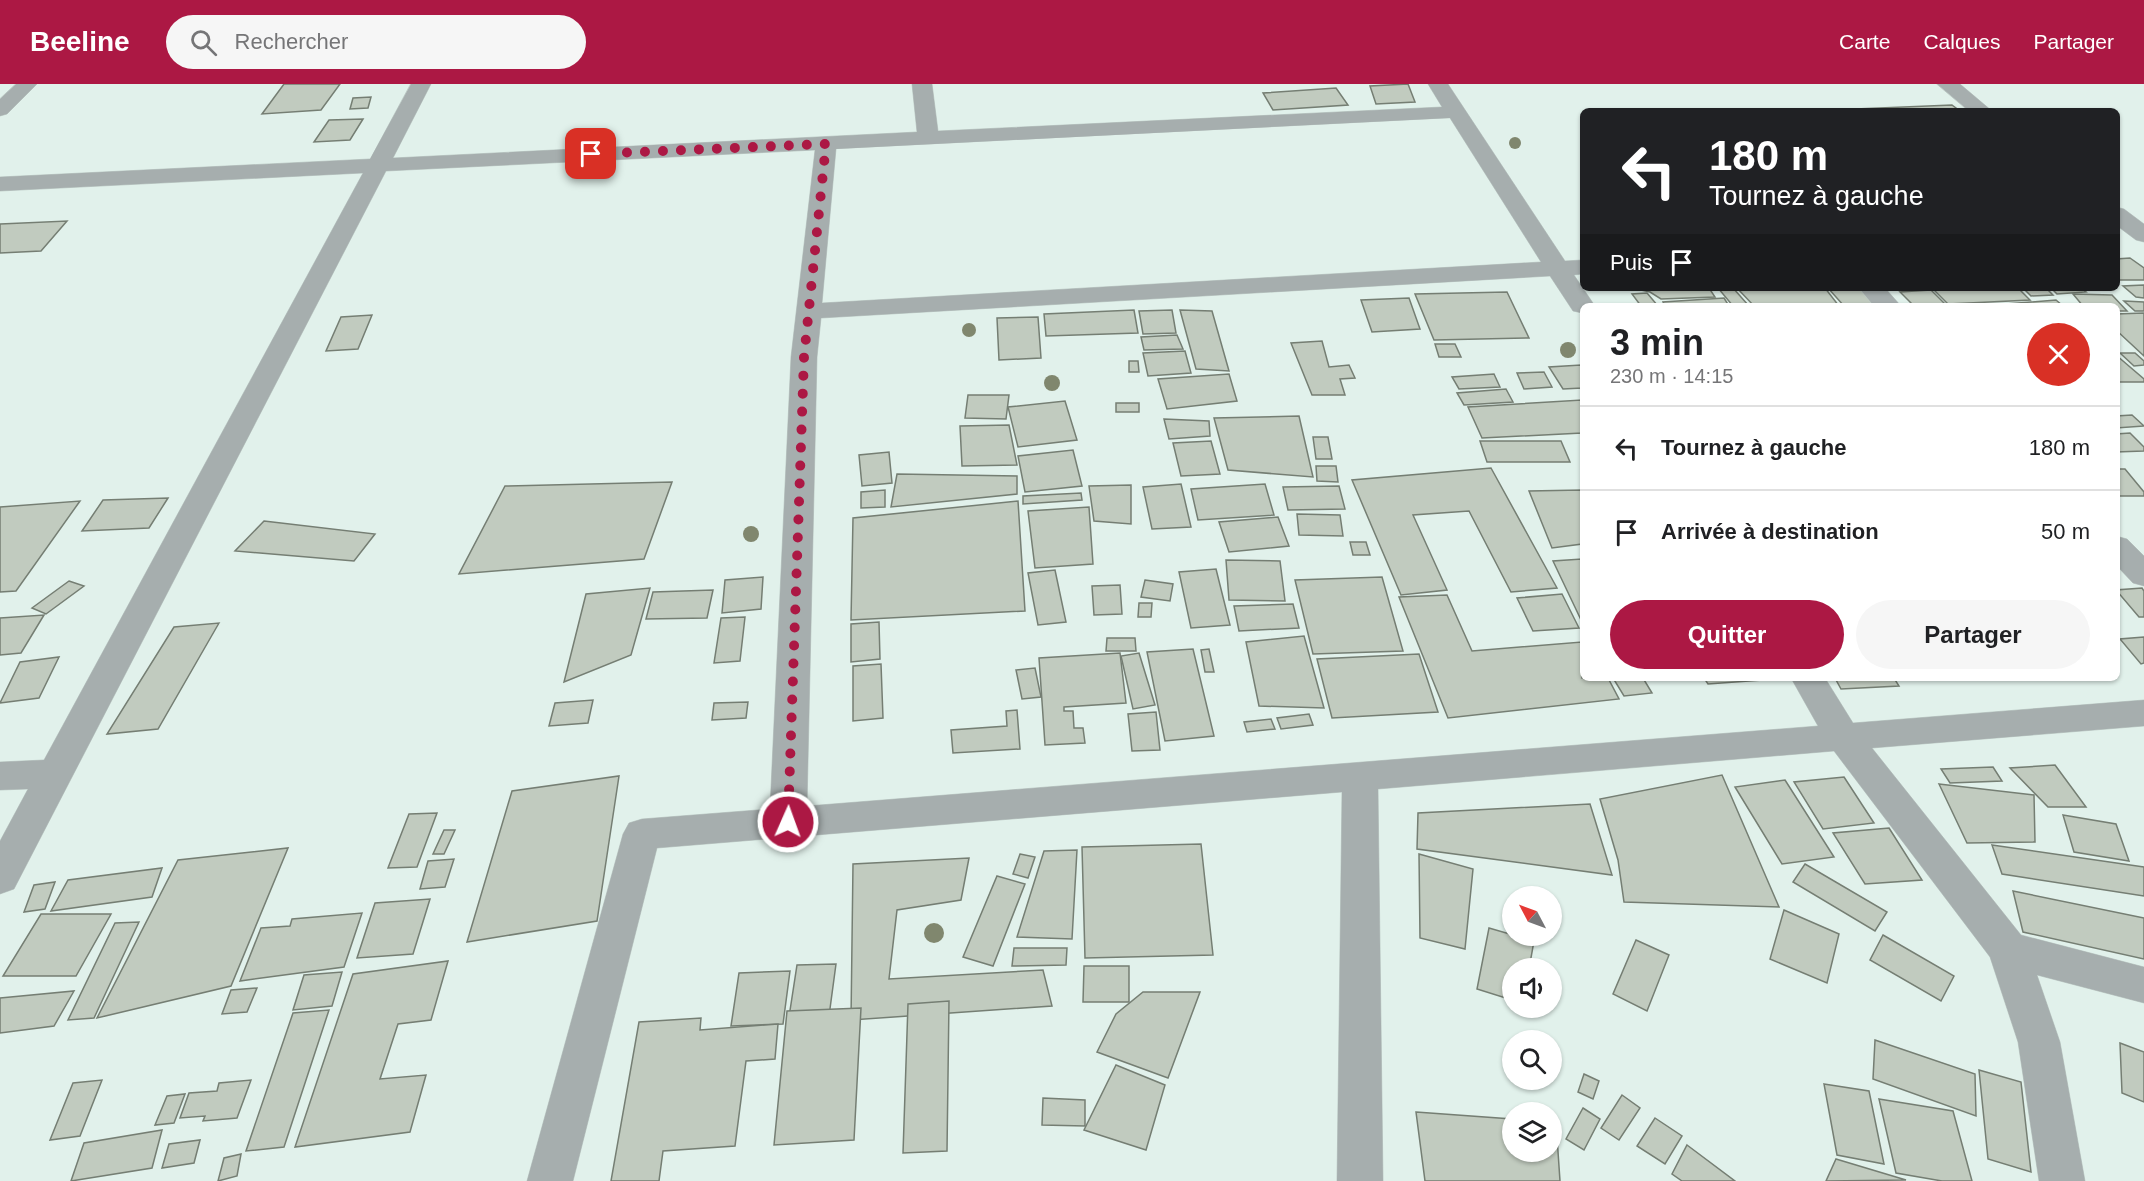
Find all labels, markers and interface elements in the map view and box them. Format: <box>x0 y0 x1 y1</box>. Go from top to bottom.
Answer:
search box <box>166 15 586 69</box>
text: Beeline <box>30 26 130 57</box>
icon: search <box>187 26 220 59</box>
text: Rechercher <box>235 29 348 54</box>
text: Carte <box>1839 30 1890 53</box>
text: Calques <box>1923 30 2000 53</box>
text: Partager <box>2033 30 2114 53</box>
pin <box>565 128 616 179</box>
icon: left <box>1610 132 1688 210</box>
text: 180 m <box>1709 132 1828 179</box>
icon: arrive <box>574 137 607 170</box>
text: Tournez à gauche <box>1709 181 1924 211</box>
icon: arrive <box>1665 246 1698 279</box>
text: Puis <box>1610 250 1653 275</box>
text: 3 min <box>1610 322 1704 363</box>
button: close <box>2027 323 2090 386</box>
text: 230 m · 14:15 <box>1610 365 1733 387</box>
icon: left <box>1610 432 1643 465</box>
text: Tournez à gauche <box>1661 435 1846 460</box>
text: 180 m <box>2029 435 2090 460</box>
icon: arrive <box>1610 516 1643 549</box>
text: Arrivée à destination <box>1661 519 1879 544</box>
text: 50 m <box>2041 519 2090 544</box>
button: Quitter <box>1610 600 1844 669</box>
button: Partager <box>1856 600 2090 669</box>
position arrow <box>756 790 820 854</box>
north arrow <box>1502 886 1562 946</box>
map controls <box>1502 886 1562 1162</box>
button: sound <box>1502 958 1562 1018</box>
button: search <box>1502 1030 1562 1090</box>
button: layers <box>1502 1102 1562 1162</box>

